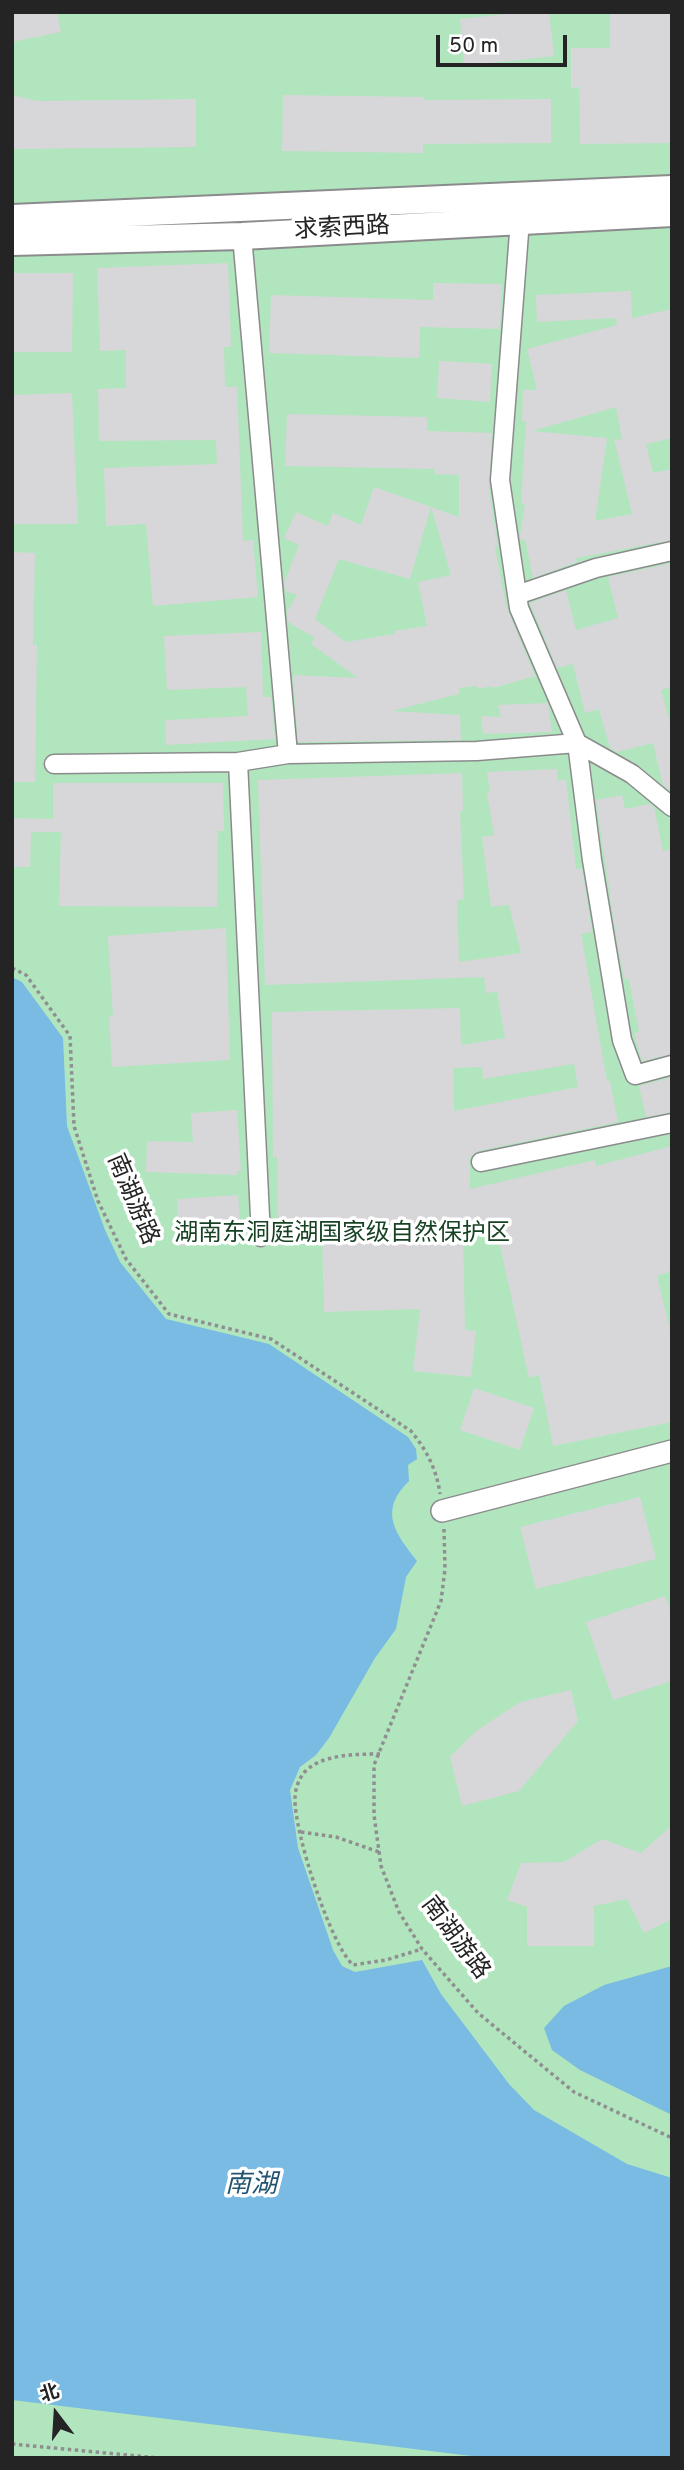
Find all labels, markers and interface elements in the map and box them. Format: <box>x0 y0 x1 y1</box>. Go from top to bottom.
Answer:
scale bar <box>439 21 570 65</box>
text: 50 m <box>449 33 498 60</box>
street label: 求索西路 <box>293 213 391 247</box>
street label: 南湖游路 <box>99 1150 163 1250</box>
park label: 湖南东洞庭湖国家级自然保护区 <box>174 1221 510 1249</box>
street label: 南湖游路 <box>414 1892 494 1986</box>
water label: 南湖 <box>225 2171 277 2203</box>
north arrow <box>21 2379 91 2449</box>
text: 北 <box>37 2380 62 2408</box>

